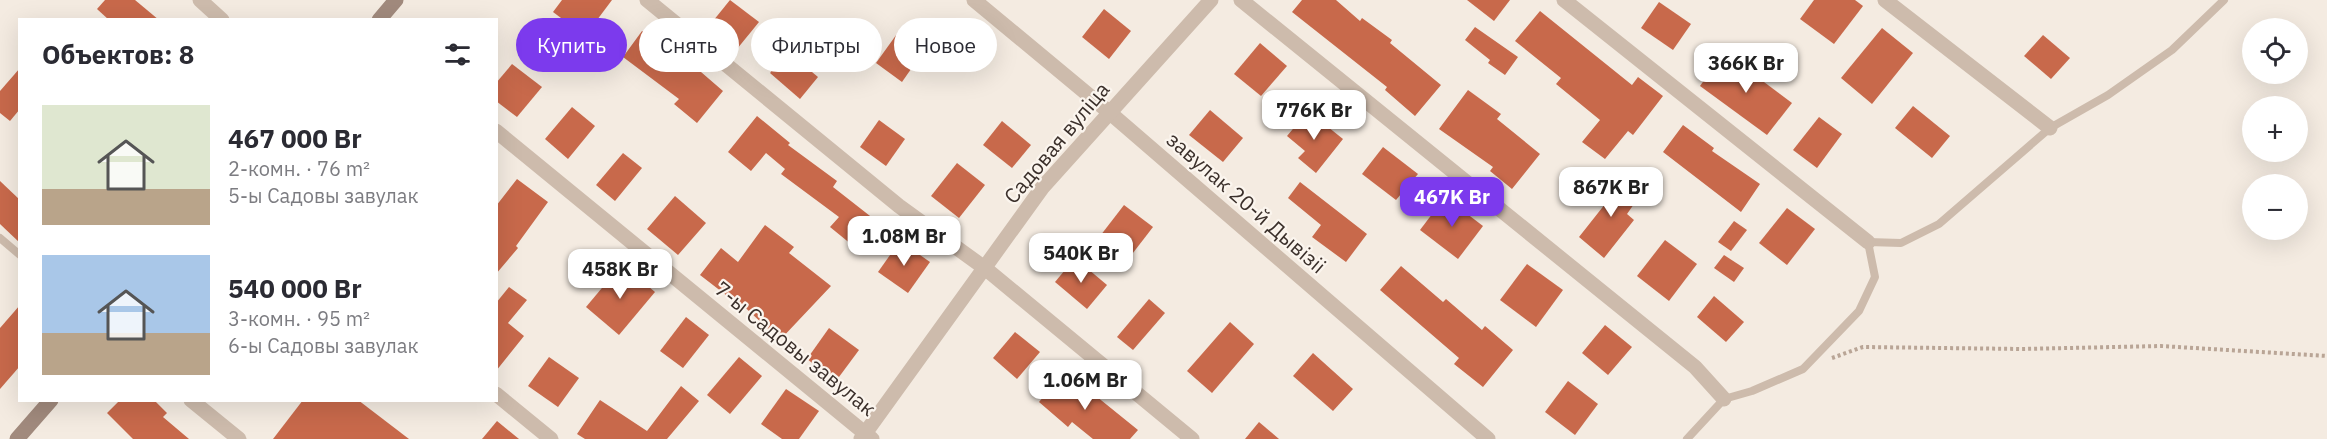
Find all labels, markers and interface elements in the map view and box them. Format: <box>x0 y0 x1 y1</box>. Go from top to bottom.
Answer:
chip: Купить <box>516 18 627 72</box>
chip: Снять <box>639 18 739 72</box>
chip: Фильтры <box>751 18 882 72</box>
chip: Новое <box>894 18 997 72</box>
map controls <box>2242 18 2308 240</box>
button: locate <box>2242 18 2308 84</box>
text: Объектов: 8 <box>42 37 194 71</box>
icon: filters <box>441 38 474 71</box>
pin: 366K Br <box>1691 43 1801 94</box>
text: 366K Br <box>1708 49 1784 76</box>
street label: Садовая вуліца <box>997 76 1115 209</box>
pin: 776K Br <box>1259 90 1369 141</box>
text: 776K Br <box>1276 96 1352 123</box>
button: + <box>2242 96 2308 162</box>
text: 467 000 Br <box>228 121 362 155</box>
street label: завулак 20-й Дывізіі <box>1161 125 1332 279</box>
icon: home <box>90 129 162 201</box>
text: 2-комн. · 76 m² <box>228 155 370 182</box>
pin: 867K Br <box>1556 167 1666 218</box>
text: 867K Br <box>1573 173 1649 200</box>
button: − <box>2242 174 2308 240</box>
pin: 467K Br <box>1397 177 1507 228</box>
text: 5-ы Садовы завулак <box>228 182 418 209</box>
text: 467K Br <box>1414 183 1490 210</box>
pin: 1.08M Br <box>842 216 966 267</box>
text: 1.08M Br <box>862 222 946 249</box>
pin: 540K Br <box>1026 233 1136 284</box>
text: 540K Br <box>1043 239 1119 266</box>
pin: 458K Br <box>565 249 675 300</box>
text: 458K Br <box>582 255 658 282</box>
text: 540 000 Br <box>228 271 362 305</box>
street label: 7-ы Садовы завулак <box>709 274 882 422</box>
icon: home <box>90 279 162 351</box>
text: 3-комн. · 95 m² <box>228 305 370 332</box>
text: 6-ы Садовы завулак <box>228 332 418 359</box>
pin: 1.06M Br <box>1023 360 1147 411</box>
text: 1.06M Br <box>1043 366 1127 393</box>

